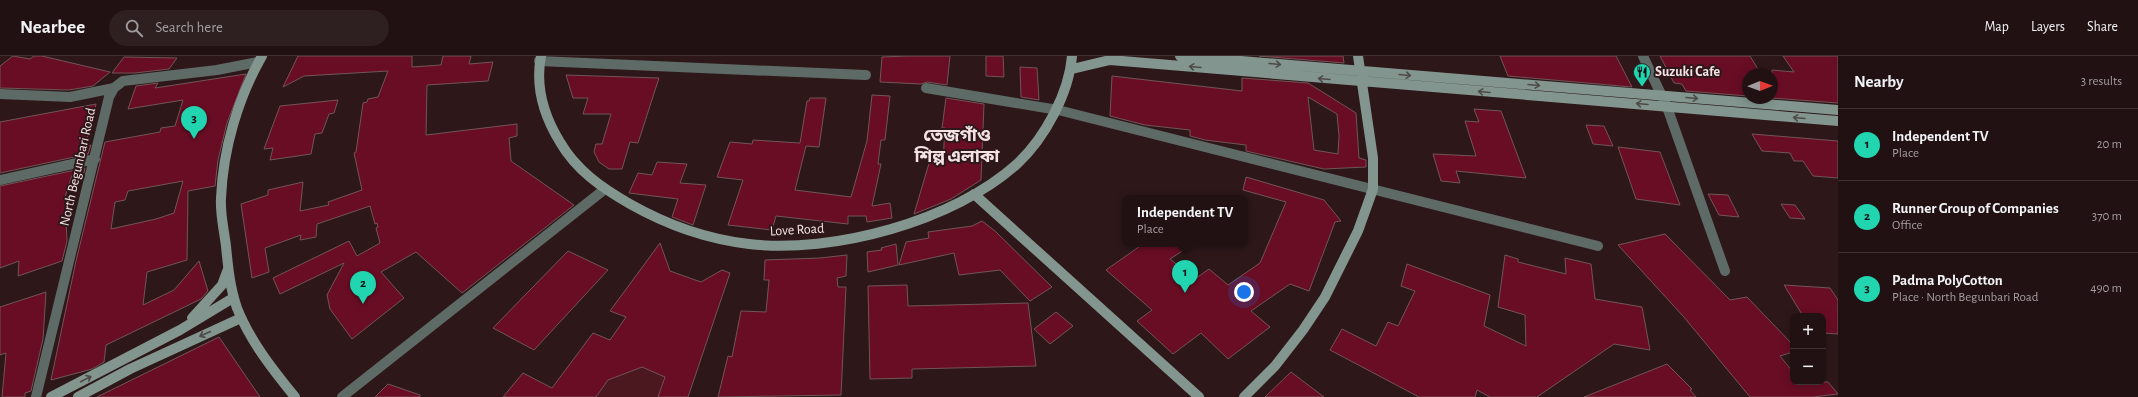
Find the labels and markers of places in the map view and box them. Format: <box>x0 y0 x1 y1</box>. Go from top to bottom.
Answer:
restaurant icon: Suzuki Cafe <box>1632 62 1652 87</box>
place label: Suzuki Cafe <box>1655 65 1721 79</box>
pin: 3 <box>181 106 207 139</box>
pin: 1 <box>1172 260 1198 293</box>
pin: 2 <box>350 271 376 304</box>

